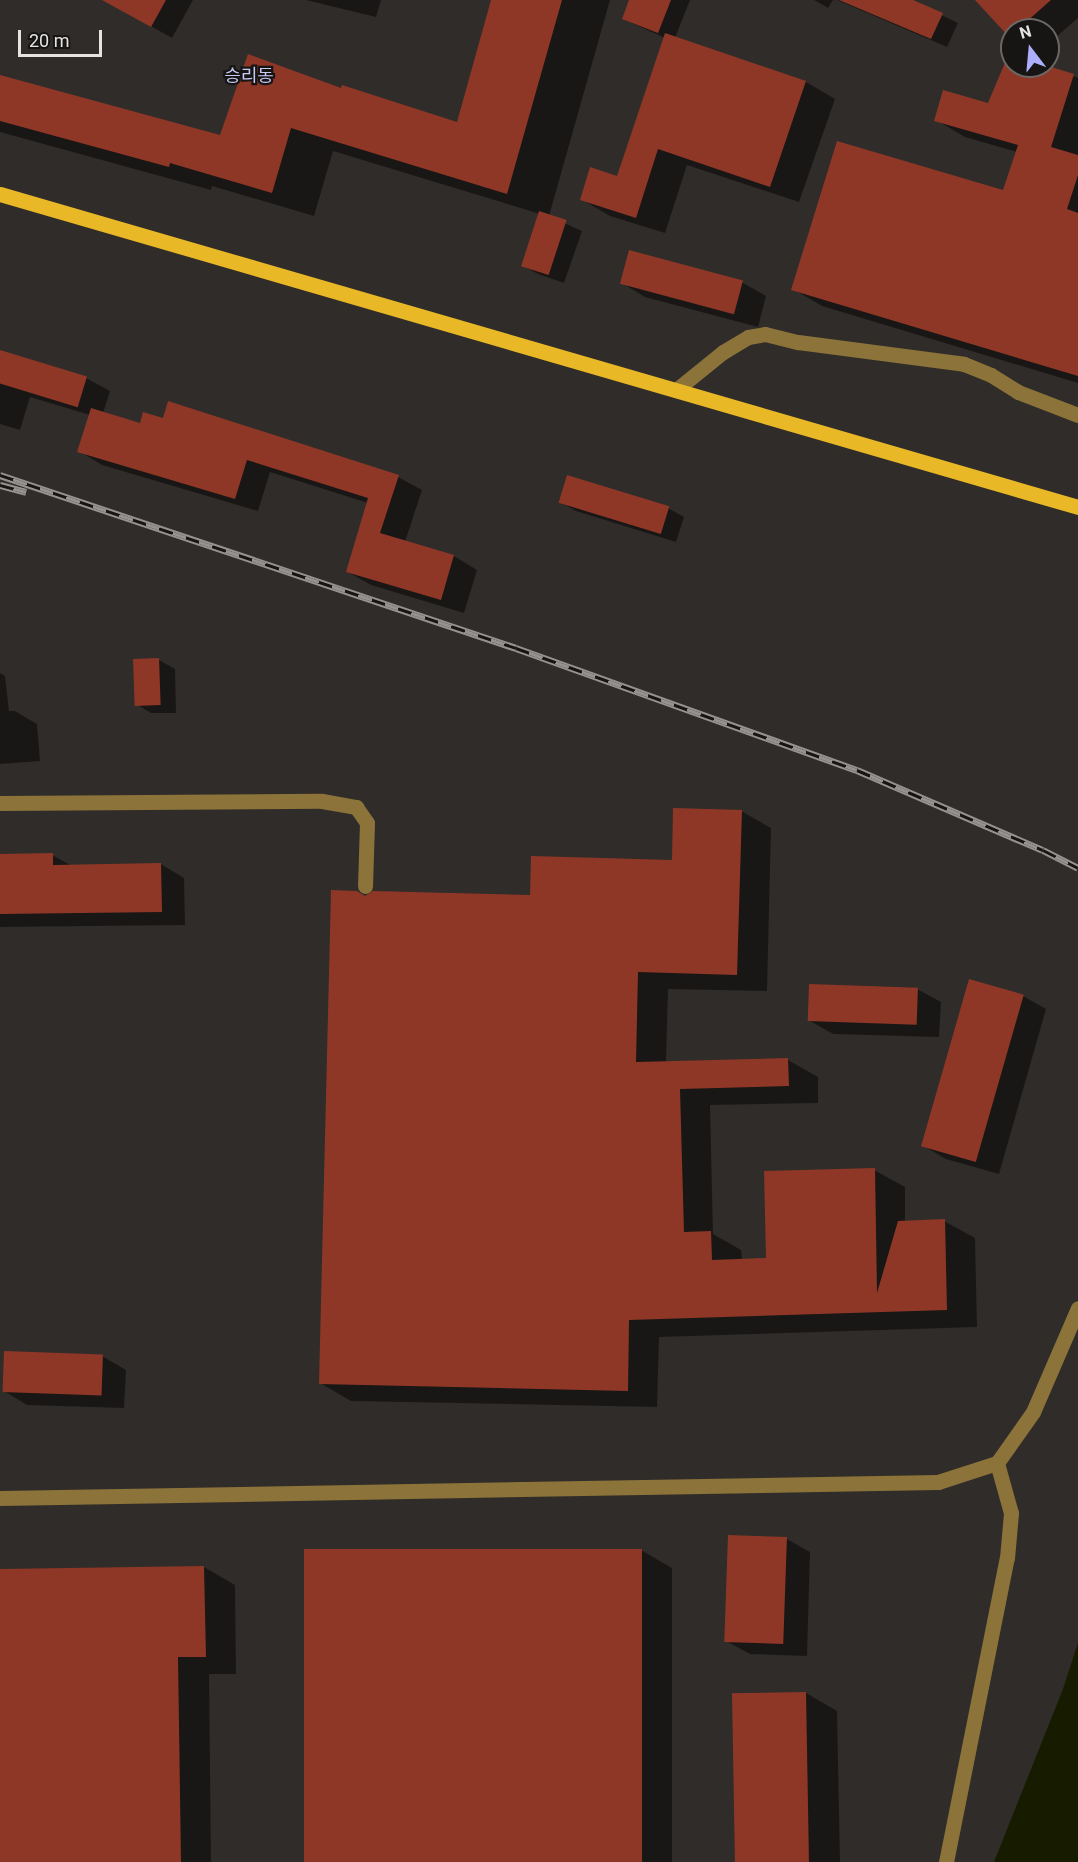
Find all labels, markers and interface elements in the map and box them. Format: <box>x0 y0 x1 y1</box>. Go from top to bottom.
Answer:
scale bar <box>21 18 105 56</box>
north arrow <box>1000 18 1060 78</box>
text: N <box>1017 21 1033 43</box>
text: 20 m <box>29 30 69 51</box>
district label: 승리동 <box>224 65 274 87</box>

